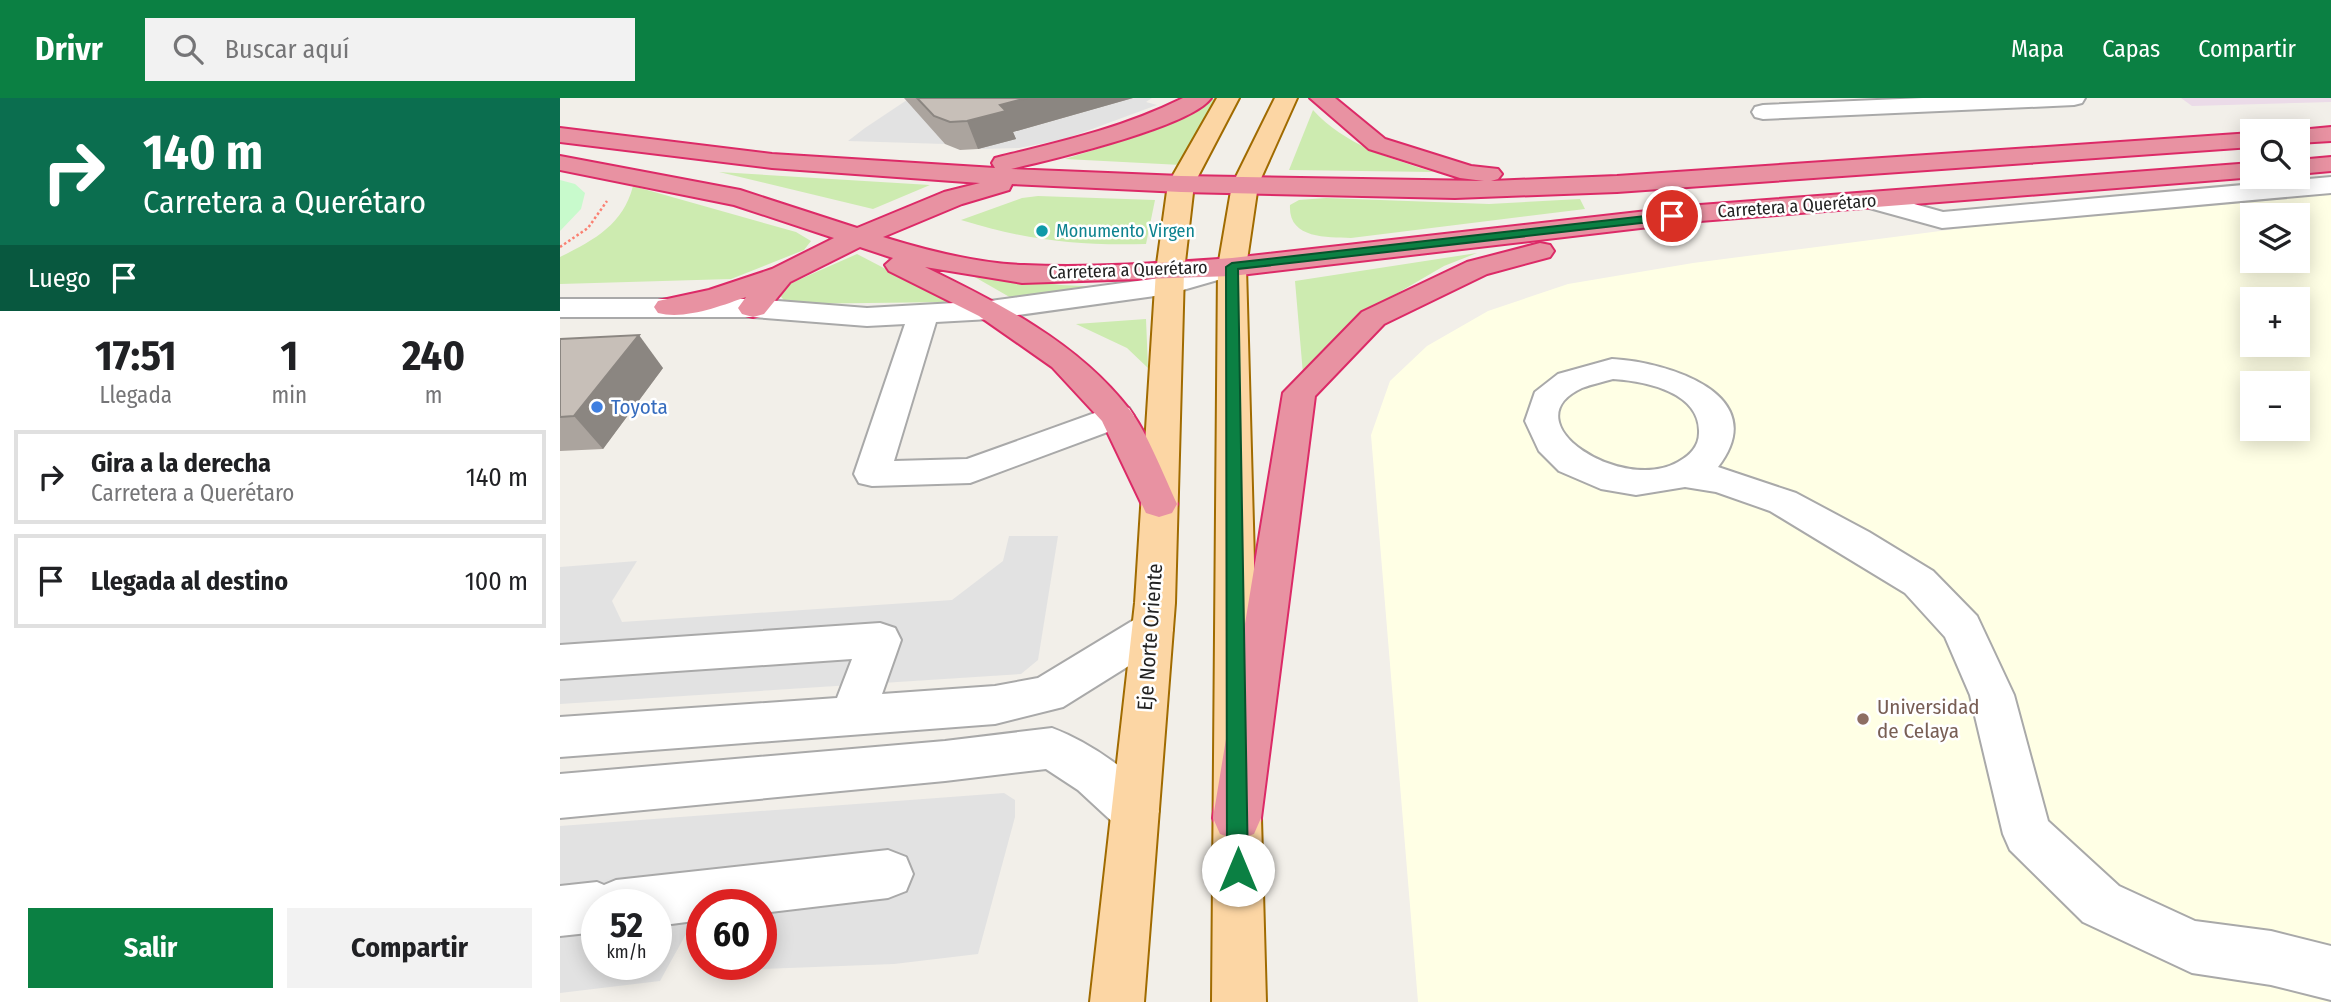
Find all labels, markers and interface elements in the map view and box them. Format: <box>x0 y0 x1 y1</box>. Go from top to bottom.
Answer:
search box <box>145 18 635 81</box>
text: Drivr <box>35 29 103 69</box>
icon: search <box>169 30 207 68</box>
text: Buscar aquí <box>225 34 349 65</box>
text: Mapa <box>2011 35 2064 63</box>
text: Capas <box>2102 35 2160 63</box>
text: Compartir <box>2198 35 2296 63</box>
map controls <box>2240 119 2310 441</box>
button: search <box>2240 119 2310 189</box>
text: 140 m <box>143 123 263 182</box>
icon: right <box>28 126 119 217</box>
text: Carretera a Querétaro <box>143 183 426 221</box>
pin <box>1642 186 1702 246</box>
street label: Carretera a Querétaro <box>1717 189 1877 223</box>
icon: arrive <box>1653 197 1691 235</box>
button: layers <box>2240 203 2310 273</box>
place label: Monumento Virgen <box>1056 220 1195 242</box>
marker: Monumento Virgen <box>1034 223 1050 239</box>
street label: Carretera a Querétaro <box>1048 256 1208 284</box>
icon: arrive <box>105 259 143 297</box>
text: Luego <box>28 263 91 294</box>
button: + <box>2240 287 2310 357</box>
text: 17:51 <box>95 331 177 381</box>
text: 1 <box>280 331 298 381</box>
text: 240 <box>402 331 465 381</box>
button: − <box>2240 371 2310 441</box>
text: Llegada <box>100 381 172 409</box>
text: min <box>271 381 307 409</box>
text: m <box>425 381 442 409</box>
place label: Toyota <box>611 394 668 420</box>
marker: Toyota <box>589 399 605 415</box>
text: Gira a la derecha <box>91 448 271 479</box>
icon: right <box>32 458 70 496</box>
text: 140 m <box>466 462 528 493</box>
text: Carretera a Querétaro <box>91 479 294 507</box>
icon: arrive <box>32 562 70 600</box>
street label: Eje Norte Oriente <box>1132 562 1168 712</box>
text: Llegada al destino <box>91 566 288 597</box>
text: 100 m <box>465 566 528 597</box>
place label: Universidad de Celaya <box>1877 694 1979 744</box>
marker: Universidad de Celaya <box>1855 711 1871 727</box>
position arrow <box>1201 833 1275 907</box>
speed limit sign: 60 <box>686 889 777 980</box>
text: 52 <box>610 904 643 946</box>
button: Salir <box>28 908 273 988</box>
button: Compartir <box>287 908 532 988</box>
text: km/h <box>606 941 647 963</box>

